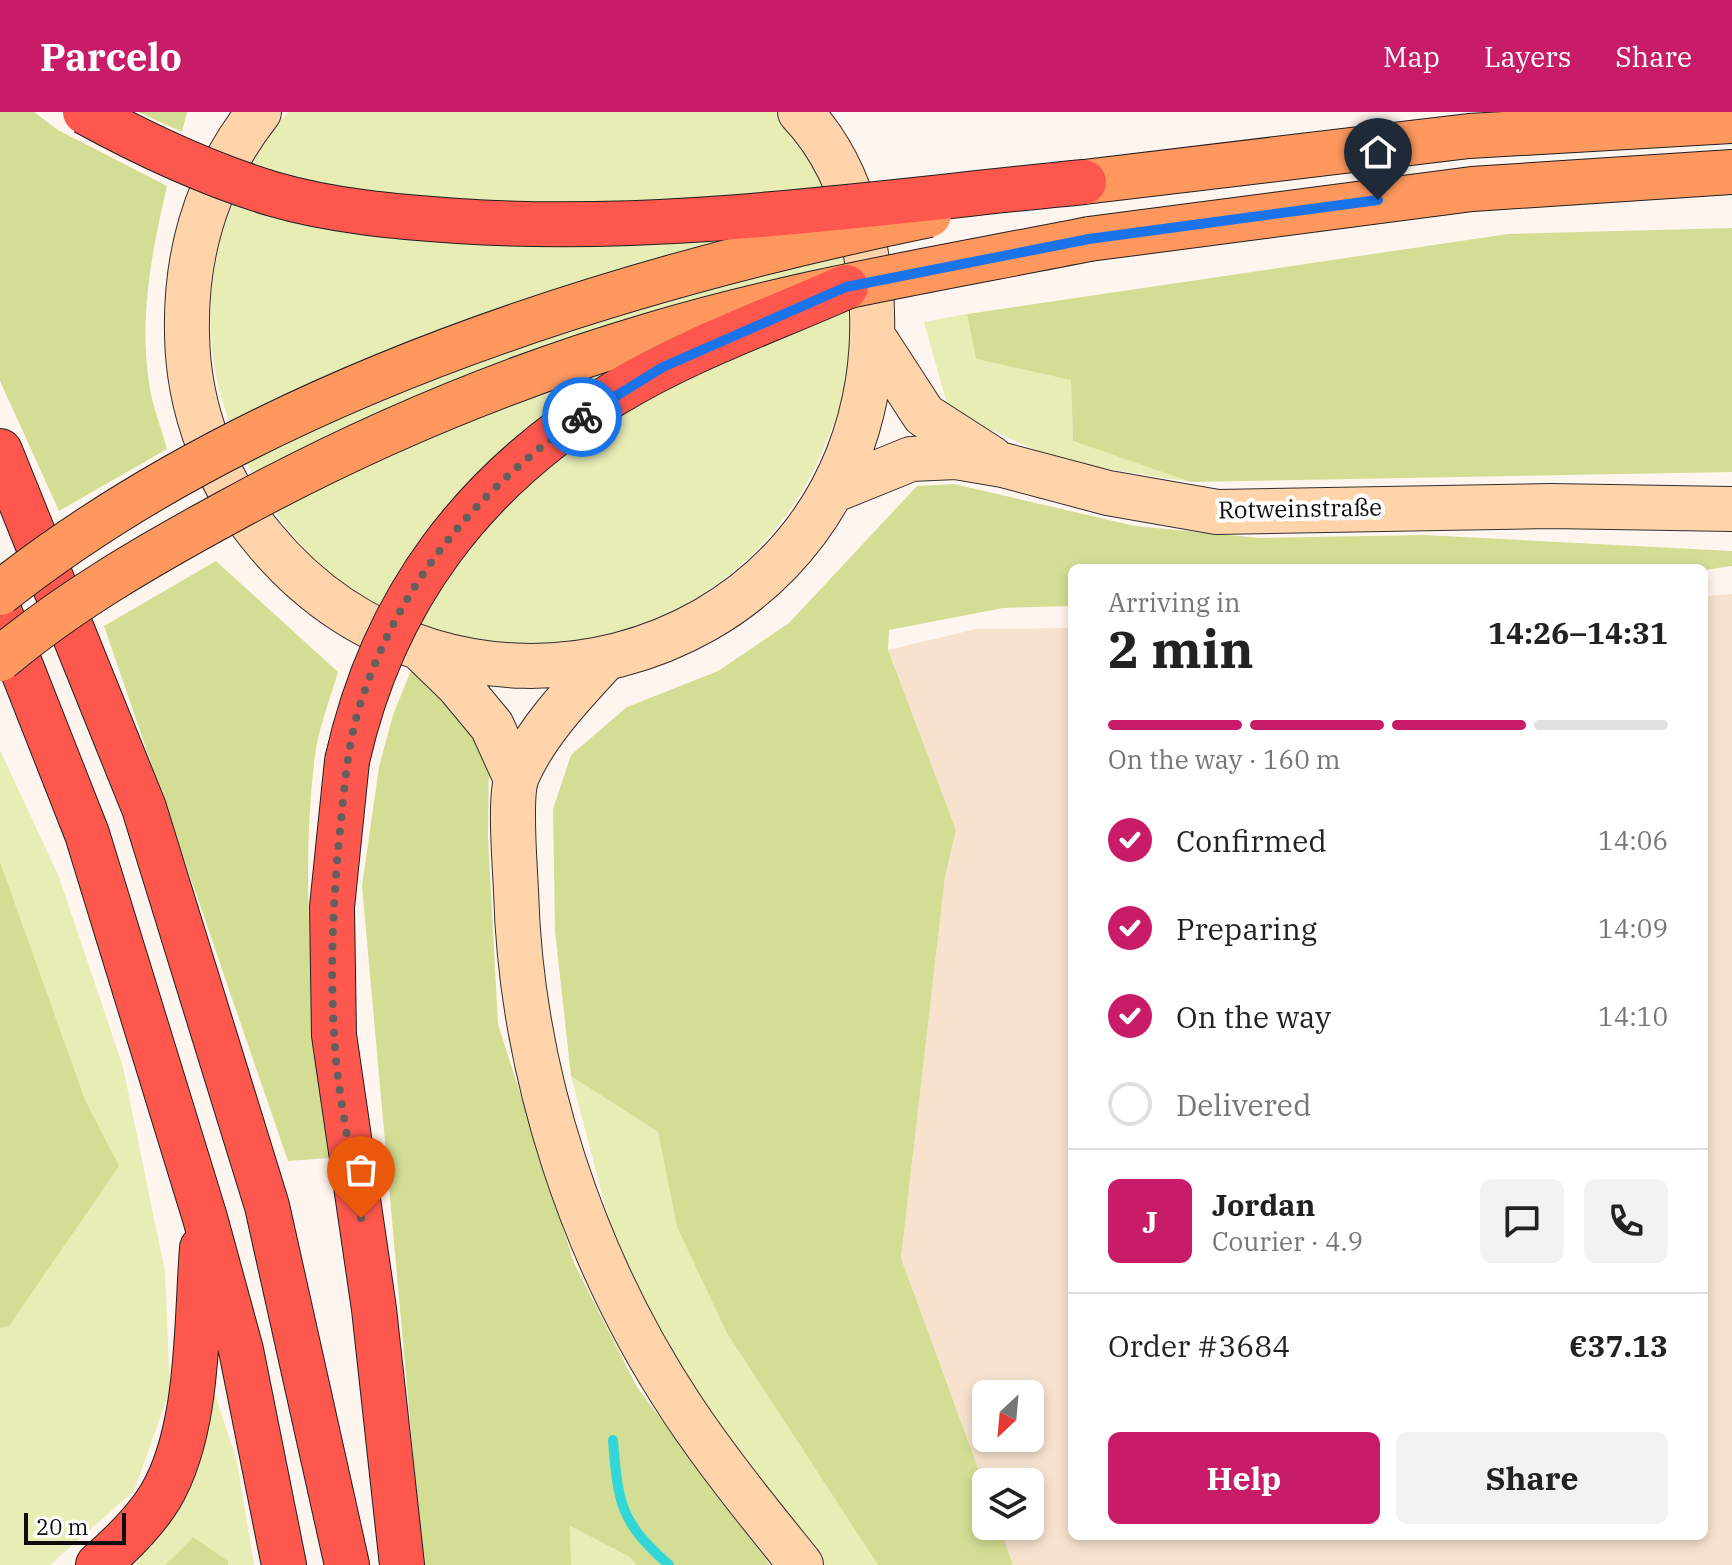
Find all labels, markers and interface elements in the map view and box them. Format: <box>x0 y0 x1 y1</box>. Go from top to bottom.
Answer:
text: Parcelo <box>40 32 182 81</box>
text: Map <box>1383 38 1440 75</box>
text: Layers <box>1484 38 1571 75</box>
text: Share <box>1615 38 1692 75</box>
pin <box>1344 118 1412 200</box>
icon: home <box>1356 130 1400 174</box>
courier <box>542 377 622 457</box>
icon: bike <box>560 395 604 439</box>
street label: Rotweinstraße <box>1218 491 1382 525</box>
text: Arriving in <box>1108 585 1241 619</box>
text: 14:26–14:31 <box>1488 613 1668 652</box>
text: 2 min <box>1108 615 1254 682</box>
text: On the way · 160 m <box>1108 742 1341 776</box>
icon: check <box>1108 818 1152 862</box>
text: Confirmed <box>1176 821 1327 860</box>
text: 14:06 <box>1598 823 1668 857</box>
icon: check <box>1108 906 1152 950</box>
text: Preparing <box>1176 909 1317 948</box>
text: 14:09 <box>1598 911 1668 945</box>
icon: check <box>1108 994 1152 1038</box>
text: On the way <box>1176 997 1331 1036</box>
text: 14:10 <box>1598 999 1668 1033</box>
text: Delivered <box>1176 1085 1311 1124</box>
pin <box>327 1136 395 1218</box>
icon: bag <box>339 1148 383 1192</box>
button: chat <box>1480 1179 1564 1263</box>
button: phone <box>1584 1179 1668 1263</box>
text: Jordan <box>1212 1185 1315 1224</box>
text: J <box>1142 1202 1158 1241</box>
text: Courier · 4.9 <box>1212 1224 1363 1258</box>
text: Order #3684 <box>1108 1326 1290 1365</box>
text: €37.13 <box>1569 1326 1668 1365</box>
north arrow <box>972 1380 1044 1452</box>
map controls <box>972 1380 1044 1540</box>
button: Help <box>1108 1432 1380 1524</box>
button: Share <box>1396 1432 1668 1524</box>
button: layers <box>972 1468 1044 1540</box>
scale bar <box>24 1509 126 1545</box>
text: 20 m <box>36 1512 88 1541</box>

